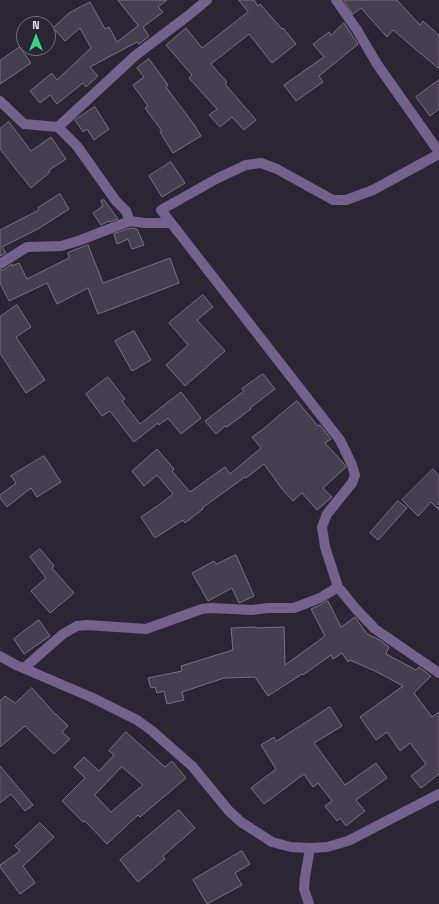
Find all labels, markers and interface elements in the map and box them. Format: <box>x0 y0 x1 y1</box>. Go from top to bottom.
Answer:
north arrow <box>16 16 56 56</box>
text: N <box>32 18 40 32</box>

